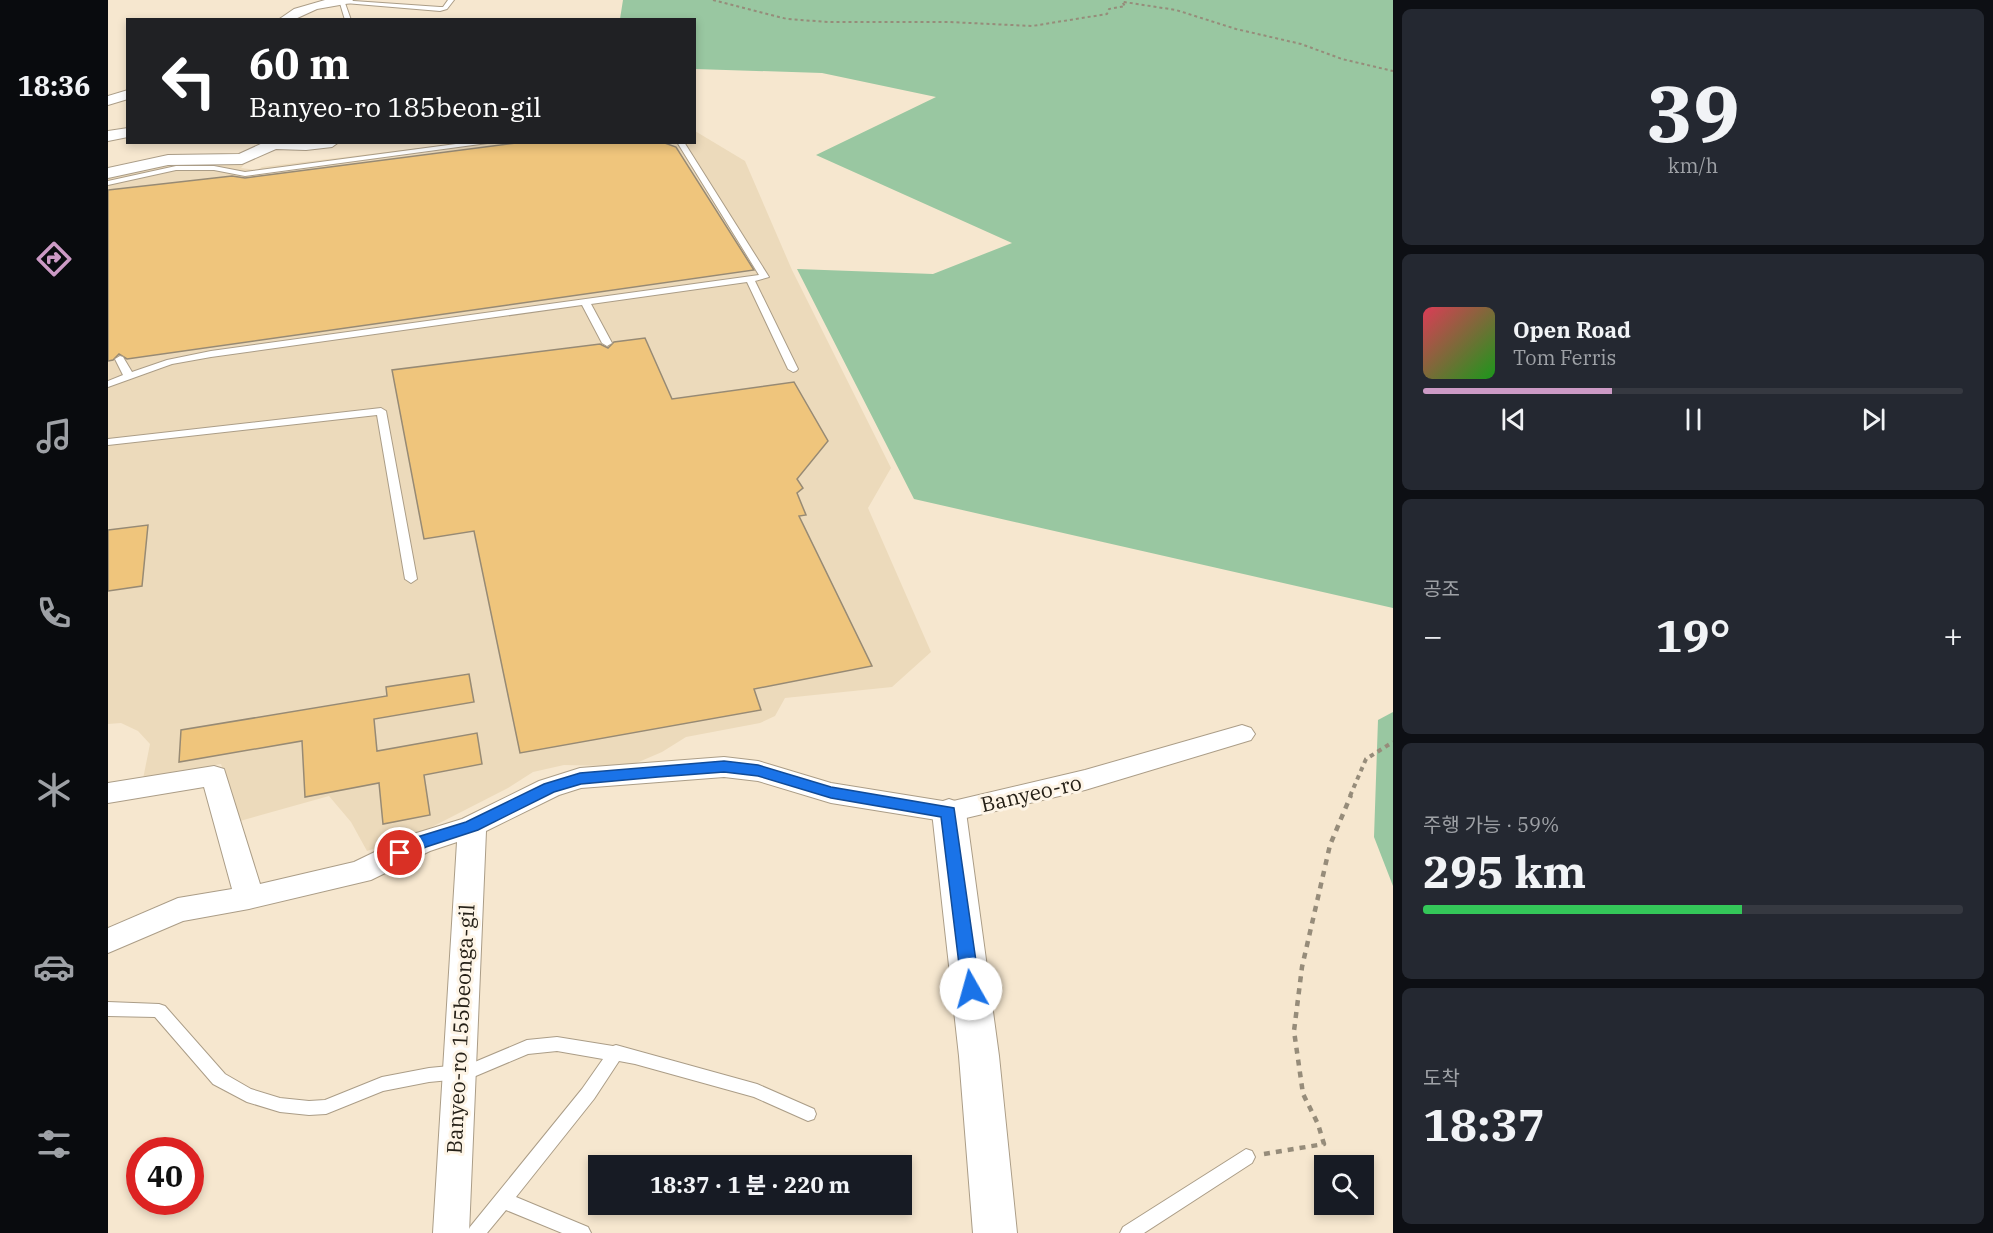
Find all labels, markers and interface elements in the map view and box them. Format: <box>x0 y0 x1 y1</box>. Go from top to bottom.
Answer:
text: 60 m <box>249 36 350 91</box>
icon: left <box>150 42 228 120</box>
text: 39 <box>1646 62 1740 163</box>
text: 18:36 <box>18 68 90 103</box>
text: Banyeo-ro 185beon-gil <box>249 89 541 124</box>
text: km/h <box>1668 152 1718 179</box>
icon: directions <box>33 238 75 280</box>
text: Open Road <box>1513 315 1631 344</box>
text: Tom Ferris <box>1513 344 1616 371</box>
icon: previous <box>1497 403 1530 436</box>
icon: pause <box>1677 403 1710 436</box>
icon: next <box>1857 403 1890 436</box>
icon: music <box>33 415 75 457</box>
text: 공조 <box>1423 575 1460 602</box>
icon: phone <box>33 592 75 634</box>
text: 19° <box>1655 606 1731 664</box>
text: − <box>1423 614 1443 657</box>
text: + <box>1943 614 1963 657</box>
street label: Banyeo-ro <box>978 768 1084 818</box>
icon: climate <box>33 769 75 811</box>
text: 주행 가능 · 59% <box>1423 811 1559 838</box>
pin <box>374 827 425 878</box>
icon: arrive <box>383 836 416 869</box>
text: 295 km <box>1423 842 1586 900</box>
street label: Banyeo-ro 155beonga-gil <box>439 903 481 1155</box>
icon: car <box>33 946 75 988</box>
position arrow <box>939 957 1003 1021</box>
text: 도착 <box>1423 1064 1460 1091</box>
text: 18:37 <box>1423 1095 1545 1153</box>
icon: filters <box>33 1123 75 1165</box>
speed limit sign: 40 <box>126 1137 204 1215</box>
map controls <box>1314 1155 1374 1215</box>
button: search <box>1314 1155 1374 1215</box>
text: 18:37 · 1 분 · 220 m <box>650 1170 850 1199</box>

